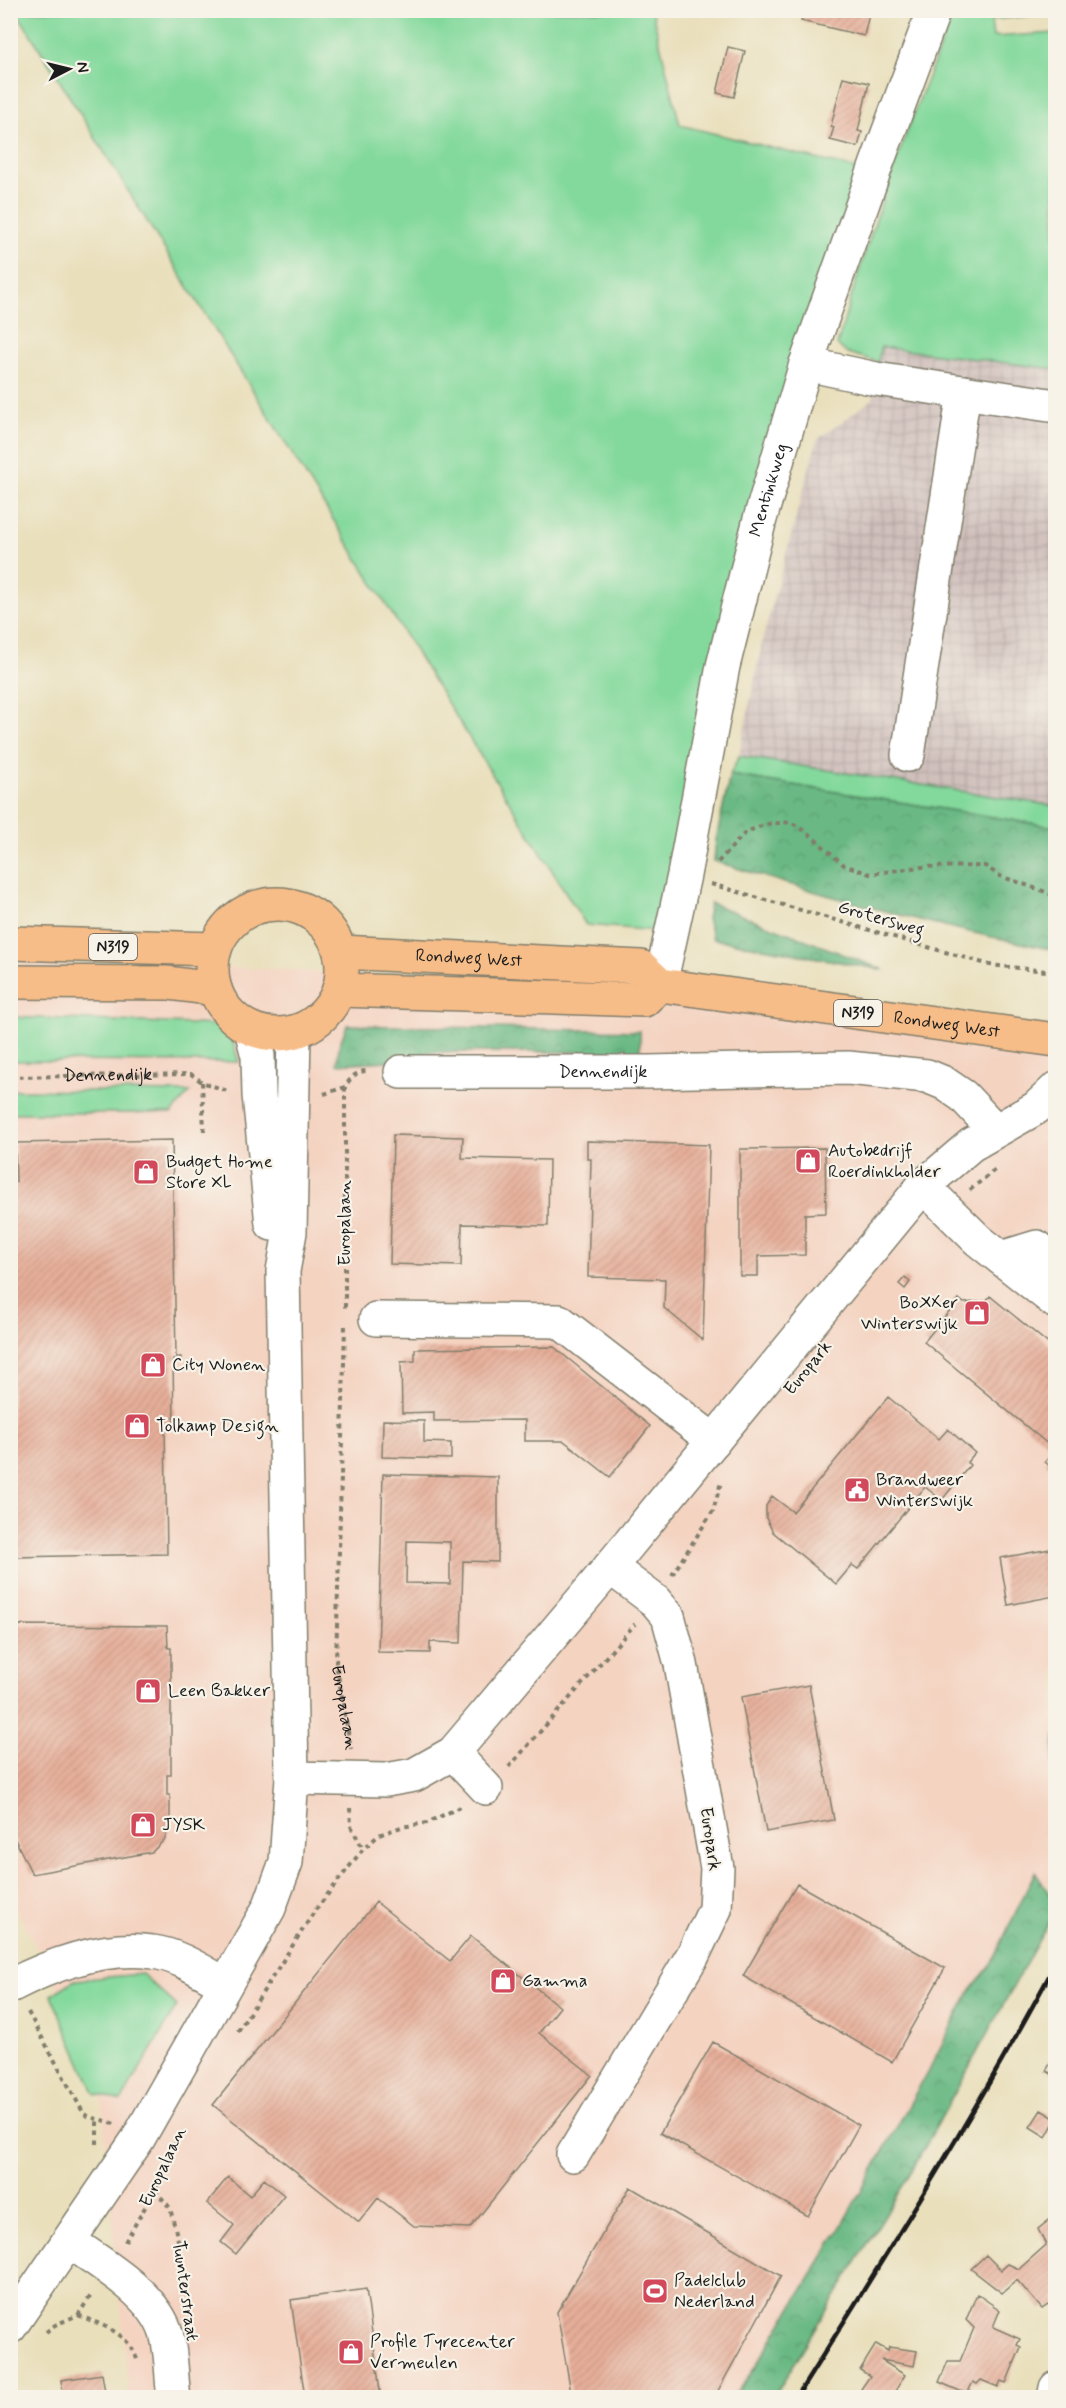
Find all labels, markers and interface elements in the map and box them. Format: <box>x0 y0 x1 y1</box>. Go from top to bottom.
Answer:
north arrow <box>39 39 99 99</box>
text: N <box>71 61 93 74</box>
street label: Mentinkweg <box>744 440 794 539</box>
street label: Grotersweg <box>834 895 927 945</box>
road number: N319 <box>89 934 137 960</box>
street label: Rondweg West <box>415 944 523 973</box>
road number: N319 <box>834 1000 882 1026</box>
street label: Rondweg West <box>892 1006 1002 1044</box>
street label: Dennendijk <box>559 1060 647 1084</box>
street label: Dennendijk <box>63 1063 153 1088</box>
place label: Autobedrijf Roerdinkholder <box>828 1139 941 1184</box>
shop icon: Autobedrijf Roerdinkholder <box>793 1146 823 1176</box>
place label: Budget Home Store XL <box>166 1150 273 1195</box>
shop icon: Budget Home Store XL <box>131 1157 161 1187</box>
street label: Europalaan <box>333 1180 357 1266</box>
place label: BoXXer Winterswijk <box>861 1291 958 1336</box>
shop icon: BoXXer Winterswijk <box>962 1298 992 1328</box>
street label: Europark <box>779 1336 838 1400</box>
shop icon: City Wonen <box>138 1350 168 1380</box>
place label: City Wonen <box>172 1353 265 1377</box>
shop icon: Tolkamp Design <box>122 1411 152 1441</box>
place label: Tolkamp Design <box>156 1414 279 1440</box>
place label: Brandweer Winterswijk <box>876 1468 973 1513</box>
public building icon: Brandweer Winterswijk <box>842 1475 872 1505</box>
street label: Europalaan <box>325 1663 363 1752</box>
shop icon: Leen Bakker <box>133 1676 163 1706</box>
place label: Leen Bakker <box>168 1679 271 1703</box>
street label: Europark <box>694 1806 726 1872</box>
shop icon: JYSK <box>128 1810 158 1840</box>
place label: JYSK <box>162 1813 205 1837</box>
shop icon: Gamma <box>488 1966 518 1996</box>
place label: Gamma <box>522 1969 588 1993</box>
street label: Europalaan <box>134 2123 192 2211</box>
street label: Tuunterstraat <box>166 2239 204 2343</box>
place label: Padelclub Nederland <box>674 2269 755 2314</box>
sports icon: Padelclub Nederland <box>640 2276 670 2306</box>
place label: Profile Tyrecenter Vermeulen <box>370 2330 515 2375</box>
shop icon: Profile Tyrecenter Vermeulen <box>336 2337 366 2367</box>

